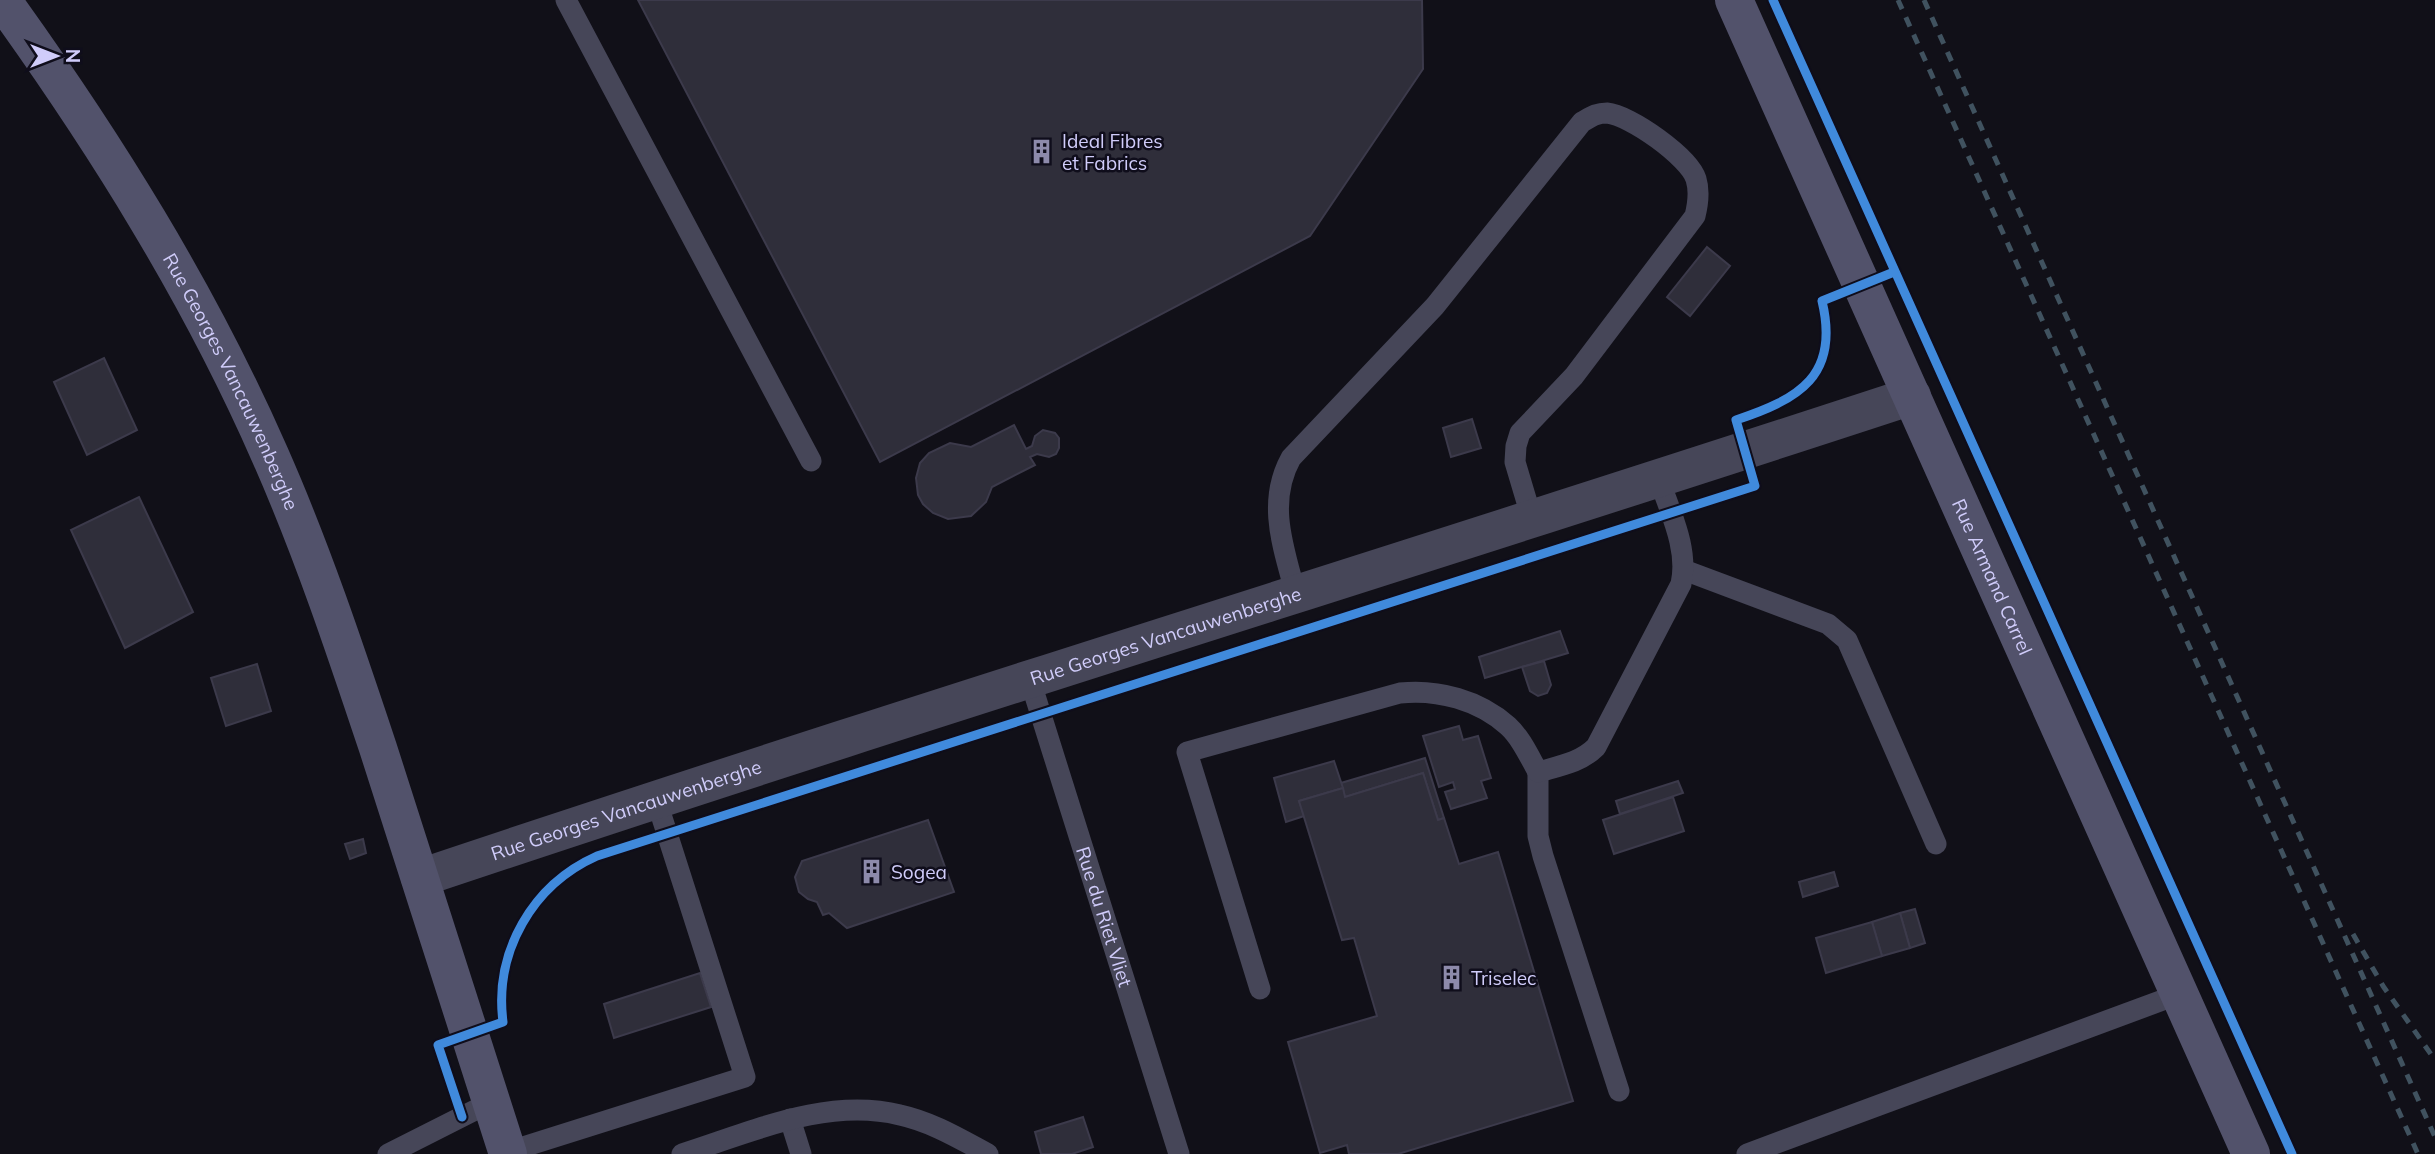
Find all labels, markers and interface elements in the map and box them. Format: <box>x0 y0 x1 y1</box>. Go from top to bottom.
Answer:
north arrow <box>21 21 91 91</box>
text: N <box>61 49 85 63</box>
place label: Ideal Fibres et Fabrics <box>1062 129 1163 175</box>
building icon: Ideal Fibres et Fabrics <box>1028 138 1056 166</box>
street label: Rue Georges Vancauwenberghe <box>158 249 304 514</box>
street label: Rue Armand Carrel <box>1947 495 2038 659</box>
street label: Rue Georges Vancauwenberghe <box>1027 581 1304 690</box>
street label: Rue Georges Vancauwenberghe <box>488 754 764 866</box>
street label: Rue du Riet Vliet <box>1071 843 1138 990</box>
building icon: Sogea <box>857 858 885 886</box>
place label: Sogea <box>891 860 947 884</box>
building icon: Triselec <box>1437 964 1465 992</box>
place label: Triselec <box>1471 966 1536 990</box>

